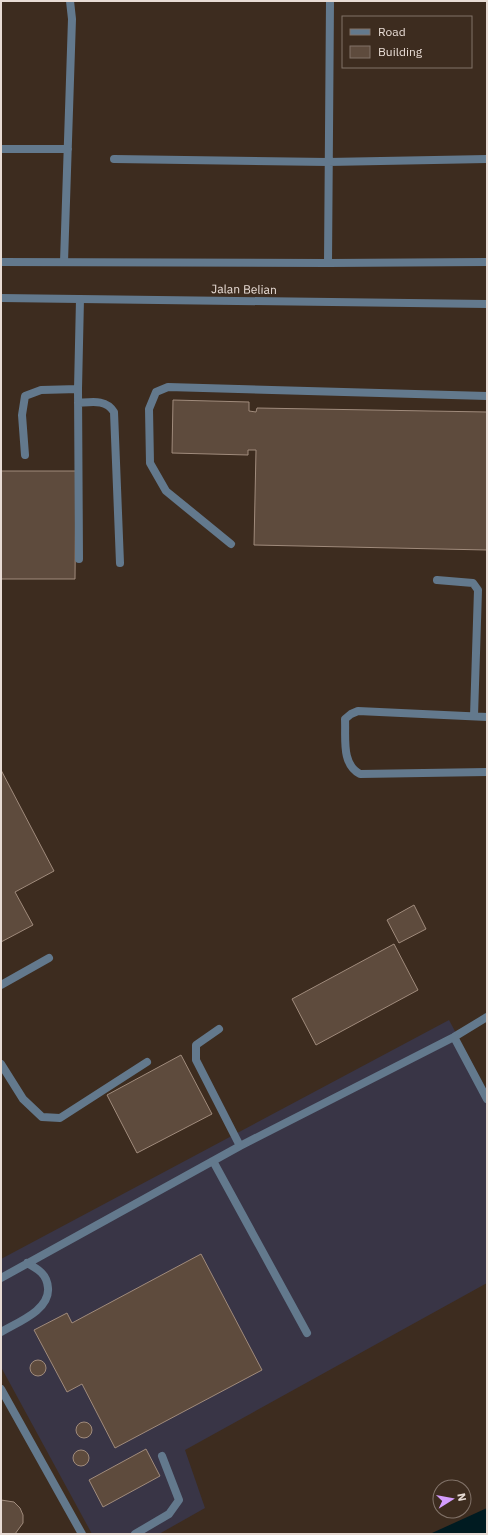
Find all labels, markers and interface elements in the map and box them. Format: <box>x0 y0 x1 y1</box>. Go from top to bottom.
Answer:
legend <box>342 16 472 68</box>
text: Road <box>378 24 406 39</box>
text: Building <box>378 44 423 59</box>
street label: Jalan Belian <box>211 281 277 297</box>
north arrow <box>432 1479 472 1519</box>
text: N <box>454 1492 469 1502</box>

